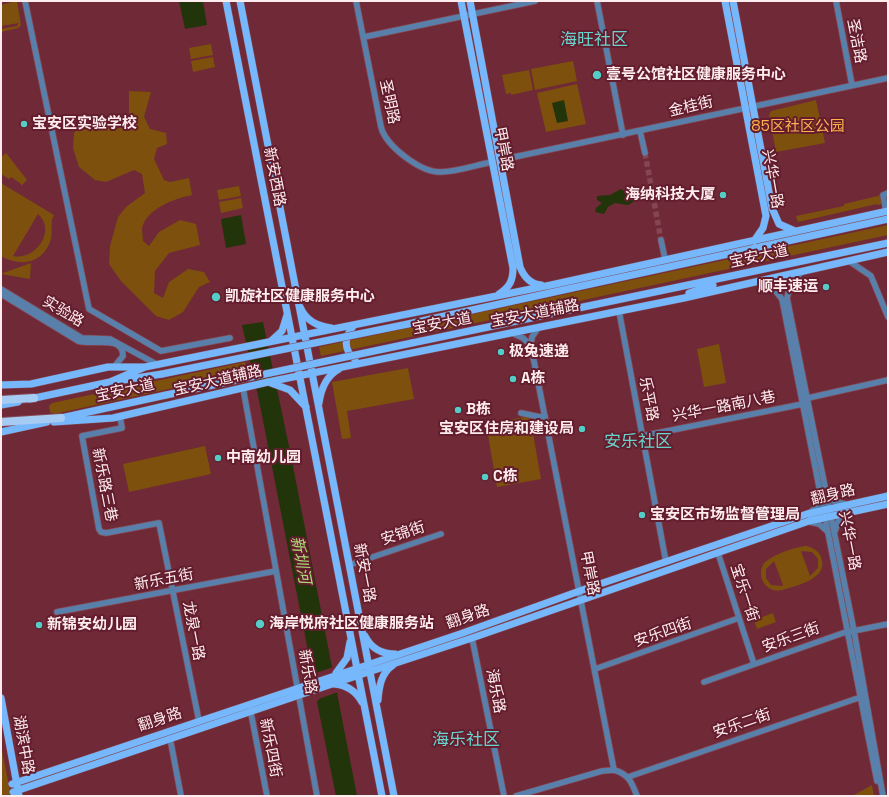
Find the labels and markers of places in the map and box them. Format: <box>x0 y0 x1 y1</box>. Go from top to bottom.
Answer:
place label: 壹号公馆社区健康服务中心 <box>606 66 786 84</box>
marker: 壹号公馆社区健康服务中心 <box>591 69 603 81</box>
place label: 宝安区实验学校 <box>32 115 137 133</box>
marker: 宝安区实验学校 <box>19 119 29 129</box>
place label: 海纳科技大厦 <box>625 186 715 204</box>
marker: 海纳科技大厦 <box>718 190 728 200</box>
place label: 顺丰速运 <box>758 278 818 296</box>
marker: 顺丰速运 <box>821 282 831 292</box>
place label: 凯旋社区健康服务中心 <box>225 288 375 306</box>
marker: 凯旋社区健康服务中心 <box>210 291 222 303</box>
place label: 极兔速递 <box>509 343 569 361</box>
marker: 极兔速递 <box>496 347 506 357</box>
place label: A栋 <box>521 370 546 388</box>
marker: A栋 <box>508 374 518 384</box>
place label: B栋 <box>466 401 491 419</box>
marker: B栋 <box>453 405 463 415</box>
place label: 宝安区住房和建设局 <box>439 420 574 438</box>
marker: 宝安区住房和建设局 <box>577 424 587 434</box>
place label: 中南幼儿园 <box>226 449 301 467</box>
marker: 中南幼儿园 <box>213 453 223 463</box>
place label: C栋 <box>493 468 518 486</box>
marker: C栋 <box>480 472 490 482</box>
place label: 宝安区市场监督管理局 <box>650 506 800 524</box>
marker: 宝安区市场监督管理局 <box>637 510 647 520</box>
place label: 海岸悦府社区健康服务站 <box>269 615 434 633</box>
place label: 新锦安幼儿园 <box>47 616 137 634</box>
marker: 海岸悦府社区健康服务站 <box>254 618 266 630</box>
marker: 新锦安幼儿园 <box>34 620 44 630</box>

